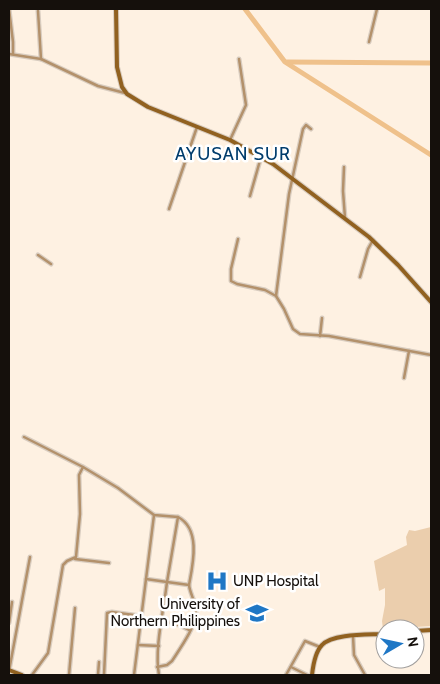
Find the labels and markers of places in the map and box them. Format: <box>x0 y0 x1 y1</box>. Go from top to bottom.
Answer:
hospital icon: UNP Hospital <box>204 568 230 594</box>
place label: UNP Hospital <box>233 572 319 590</box>
place label: University of Northern Philippines <box>111 595 240 630</box>
school or university icon: University of Northern Philippines <box>244 600 270 626</box>

